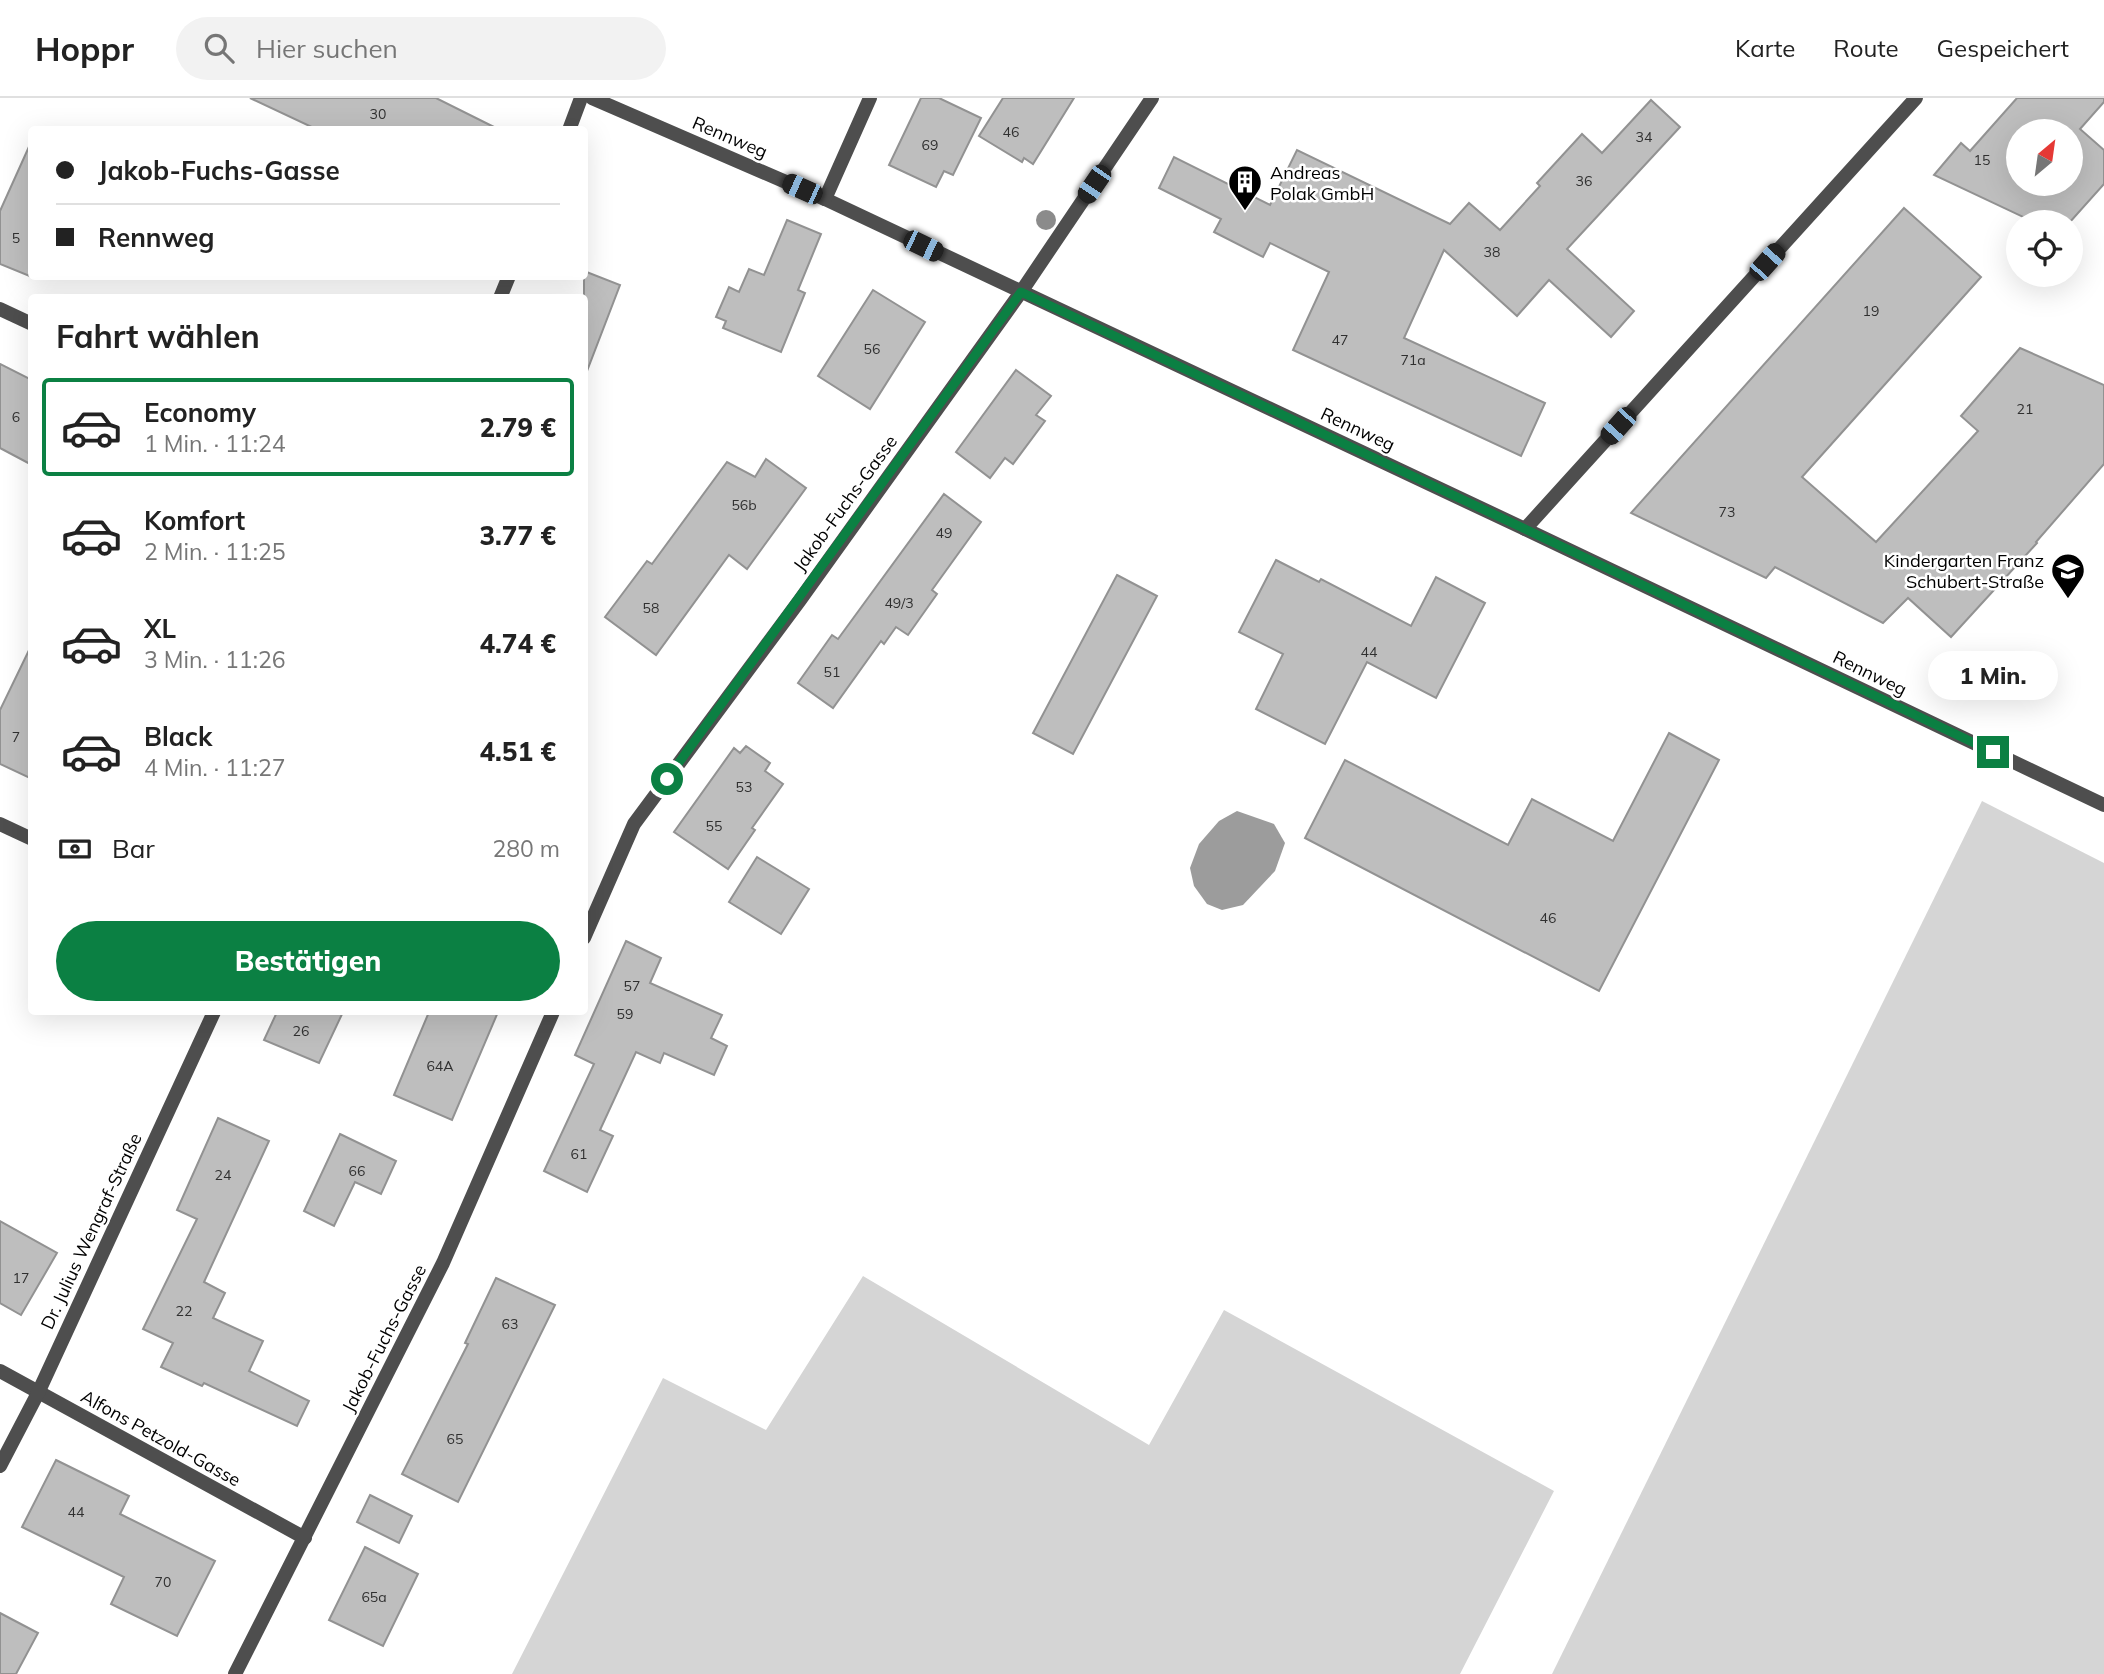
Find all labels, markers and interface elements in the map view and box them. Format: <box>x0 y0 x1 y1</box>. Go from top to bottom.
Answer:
search box <box>176 17 666 80</box>
text: Hoppr <box>35 28 134 69</box>
icon: search <box>200 29 238 67</box>
text: Hier suchen <box>256 32 398 65</box>
text: Karte <box>1735 33 1795 63</box>
text: Route <box>1833 33 1899 63</box>
text: Gespeichert <box>1937 33 2069 63</box>
house number: 30 <box>370 105 386 123</box>
street label: Rennweg <box>689 111 771 163</box>
north arrow <box>2006 119 2082 196</box>
map controls <box>2006 119 2083 287</box>
house number: 46 <box>1003 123 1019 141</box>
house number: 34 <box>1636 128 1653 146</box>
house number: 69 <box>922 136 938 154</box>
house number: 15 <box>1974 151 1990 169</box>
text: Jakob-Fuchs-Gasse <box>98 154 340 187</box>
car <box>1074 161 1115 207</box>
place label: Andreas Polak GmbH <box>1270 161 1374 205</box>
building icon: Andreas Polak GmbH <box>1226 163 1264 212</box>
car <box>779 171 826 207</box>
house number: 36 <box>1576 172 1592 190</box>
button: locate <box>2006 210 2083 287</box>
text: Rennweg <box>98 221 215 254</box>
car <box>900 227 947 265</box>
house number: 5 <box>12 229 20 247</box>
car <box>1746 239 1789 285</box>
house number: 38 <box>1484 243 1500 261</box>
house number: 19 <box>1863 302 1879 320</box>
text: Fahrt wählen <box>56 316 260 356</box>
house number: 47 <box>1332 331 1348 349</box>
house number: 56 <box>864 340 880 358</box>
house number: 71a <box>1400 351 1426 369</box>
icon: car <box>60 396 123 459</box>
text: Economy <box>144 396 256 429</box>
house number: 21 <box>2017 400 2033 418</box>
street label: Rennweg <box>1317 402 1399 456</box>
car <box>1597 403 1640 449</box>
house number: 6 <box>12 408 20 426</box>
text: 2.79 € <box>480 411 556 444</box>
text: 1 Min. · 11:24 <box>144 429 286 458</box>
street label: Jakob-Fuchs-Gasse <box>788 430 902 576</box>
house number: 56b <box>731 496 757 514</box>
house number: 73 <box>1719 503 1735 521</box>
icon: car <box>60 504 123 567</box>
text: Komfort <box>144 504 245 537</box>
text: 3.77 € <box>480 519 556 552</box>
house number: 49 <box>936 524 952 542</box>
text: 2 Min. · 11:25 <box>144 537 286 566</box>
place label: Kindergarten Franz Schubert-Straße <box>1884 549 2044 593</box>
school or university icon: Kindergarten Franz Schubert-Straße <box>2049 551 2087 600</box>
house number: 49/3 <box>884 594 914 612</box>
house number: 58 <box>643 599 659 617</box>
icon: car <box>60 612 123 675</box>
text: XL <box>144 612 176 645</box>
text: 4.74 € <box>480 627 556 660</box>
house number: 44 <box>1361 643 1378 661</box>
text: 3 Min. · 11:26 <box>144 645 286 674</box>
street label: Rennweg <box>1829 645 1911 701</box>
callout: 1 Min. <box>1928 650 2058 700</box>
text: 1 Min. <box>1960 661 2026 690</box>
house number: 51 <box>824 663 840 681</box>
icon: car <box>60 720 123 783</box>
text: Black <box>144 720 212 753</box>
house number: 7 <box>12 728 20 746</box>
text: 4.51 € <box>480 735 556 768</box>
route end <box>1977 736 2009 768</box>
text: 4 Min. · 11:27 <box>144 753 286 782</box>
route start <box>651 763 683 795</box>
house number: 53 <box>736 778 752 796</box>
house number: 55 <box>706 817 722 835</box>
icon: cash <box>56 830 94 868</box>
text: Bar <box>112 832 155 865</box>
text: 280 m <box>492 834 560 863</box>
house number: 46 <box>1540 909 1556 927</box>
button: Bestätigen <box>56 921 560 1001</box>
house number: 57 <box>624 977 640 995</box>
house number: 59 <box>617 1005 633 1023</box>
house number: 26 <box>293 1022 309 1040</box>
house number: 64A <box>426 1057 454 1075</box>
street label: Dr. Julius Wengraf-Straße <box>35 1129 147 1333</box>
house number: 61 <box>571 1145 587 1163</box>
house number: 66 <box>349 1162 365 1180</box>
house number: 24 <box>215 1166 232 1184</box>
street label: Jakob-Fuchs-Gasse <box>337 1260 431 1416</box>
house number: 17 <box>13 1269 29 1287</box>
house number: 22 <box>176 1302 192 1320</box>
house number: 63 <box>502 1315 518 1333</box>
street label: Alfons Petzold-Gasse <box>77 1385 245 1491</box>
house number: 65 <box>447 1430 463 1448</box>
house number: 44 <box>68 1503 85 1521</box>
house number: 70 <box>155 1573 171 1591</box>
house number: 65a <box>361 1588 387 1606</box>

